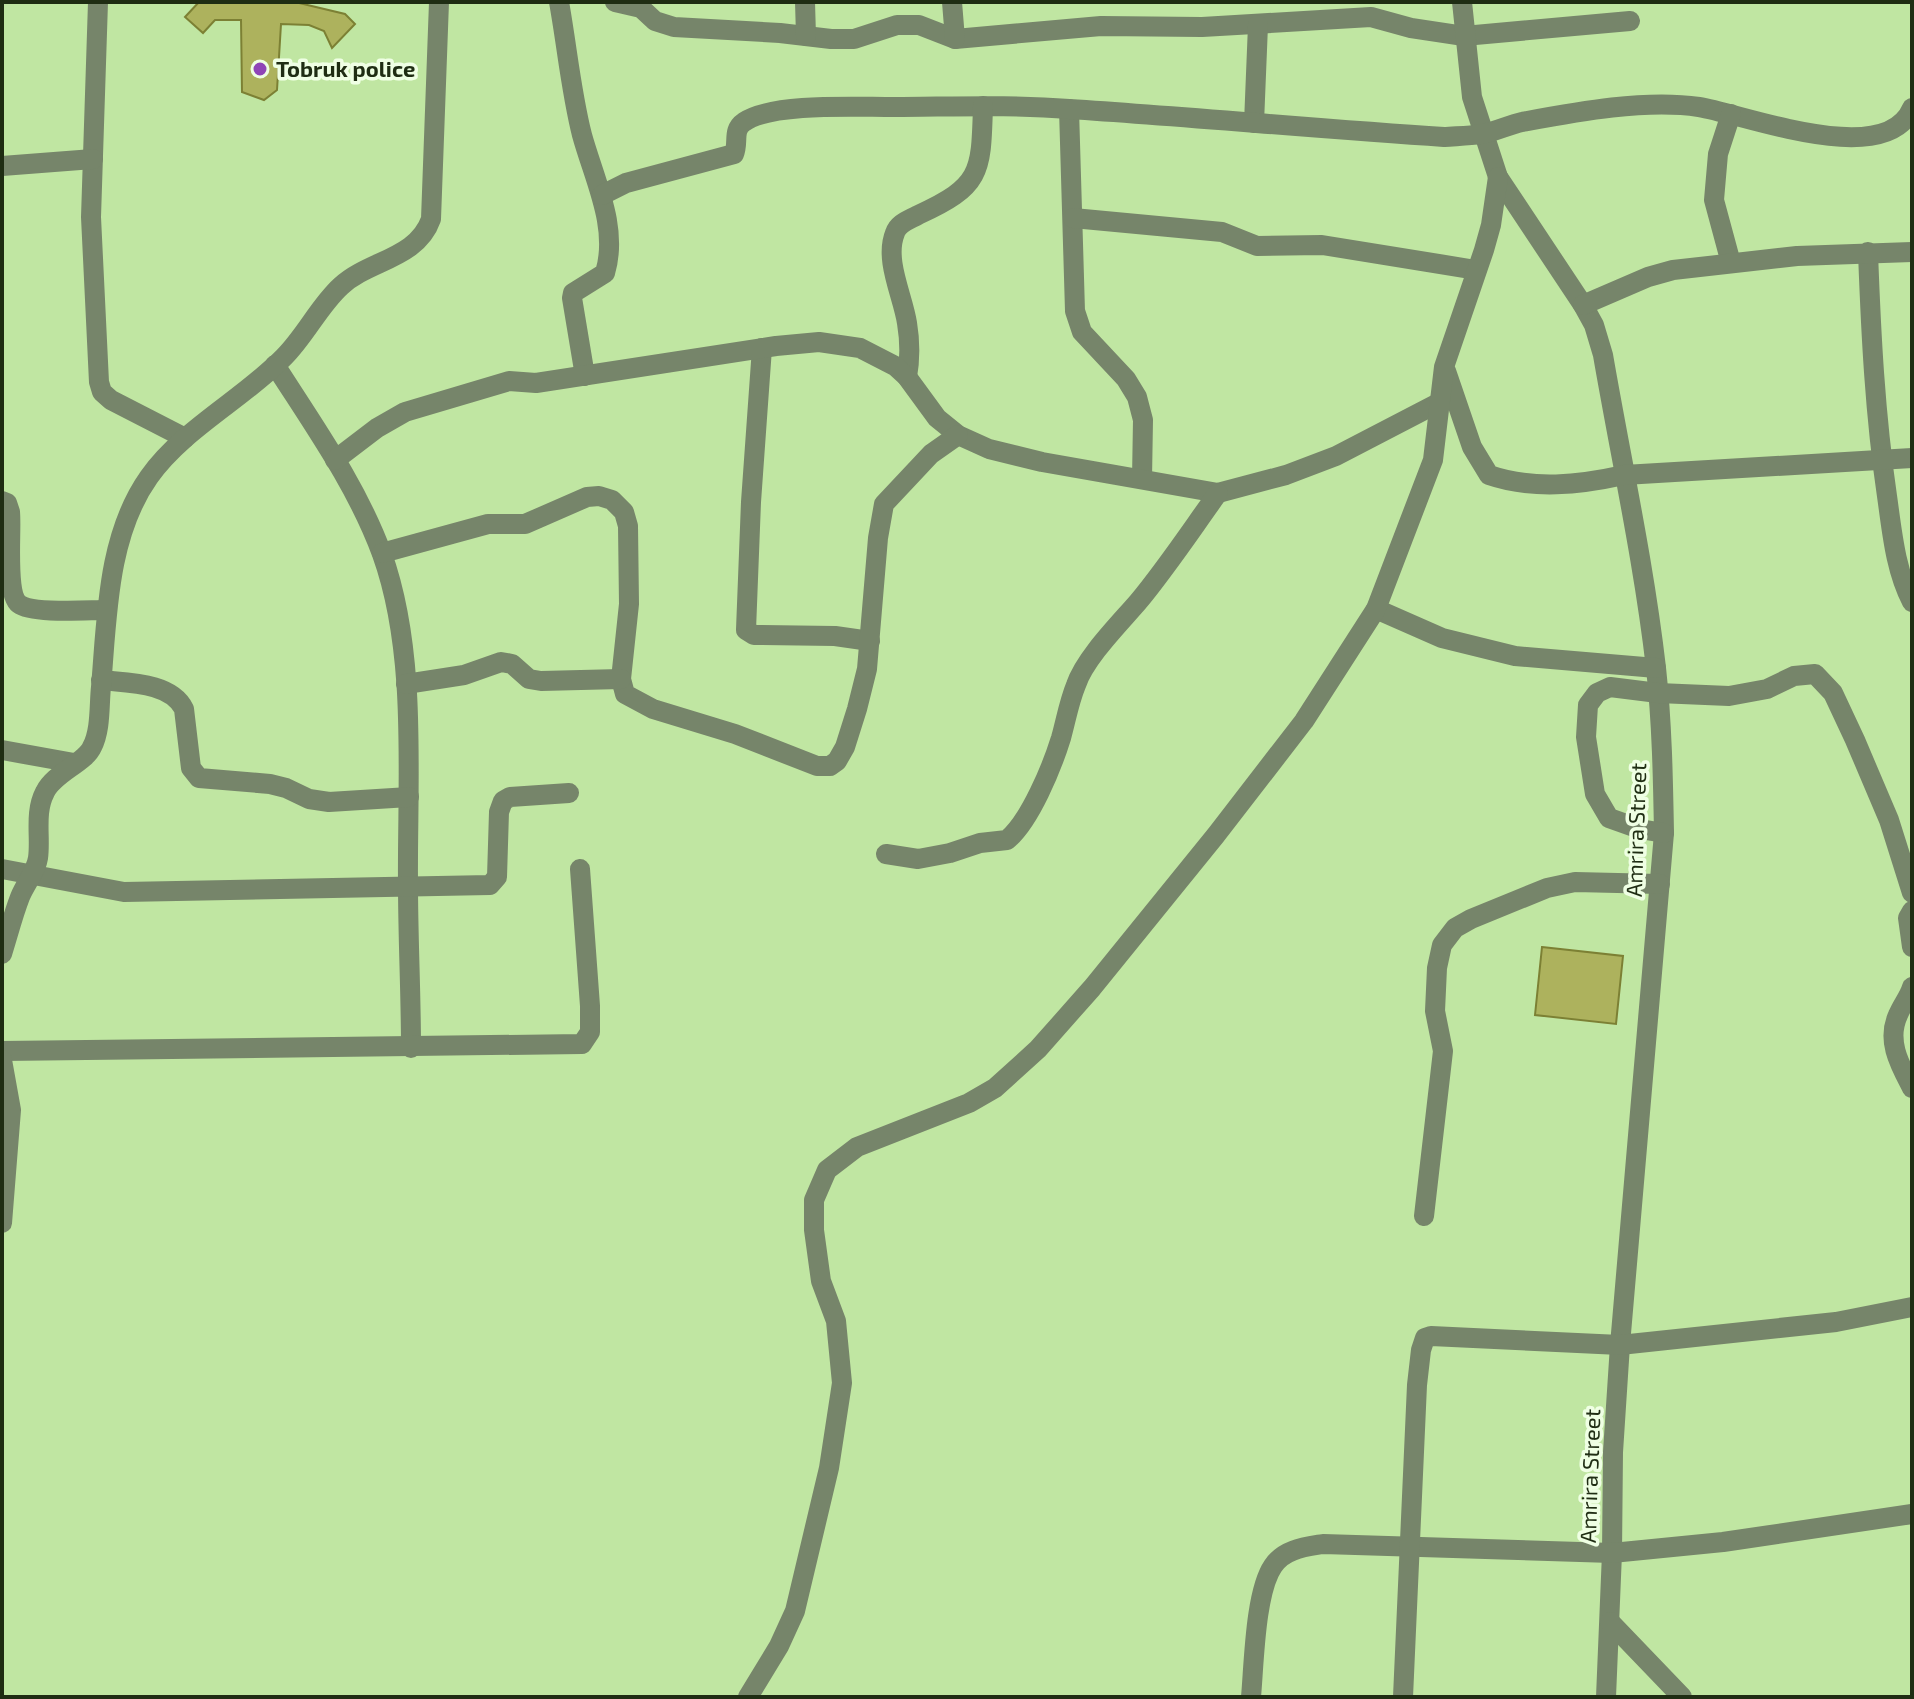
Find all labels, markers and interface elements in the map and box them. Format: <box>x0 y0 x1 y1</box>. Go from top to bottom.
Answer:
place label: Tobruk police <box>276 55 415 81</box>
marker: Tobruk police <box>251 60 269 78</box>
street label: Amrira Street <box>1620 762 1650 897</box>
street label: Amrira Street <box>1574 1408 1604 1543</box>

